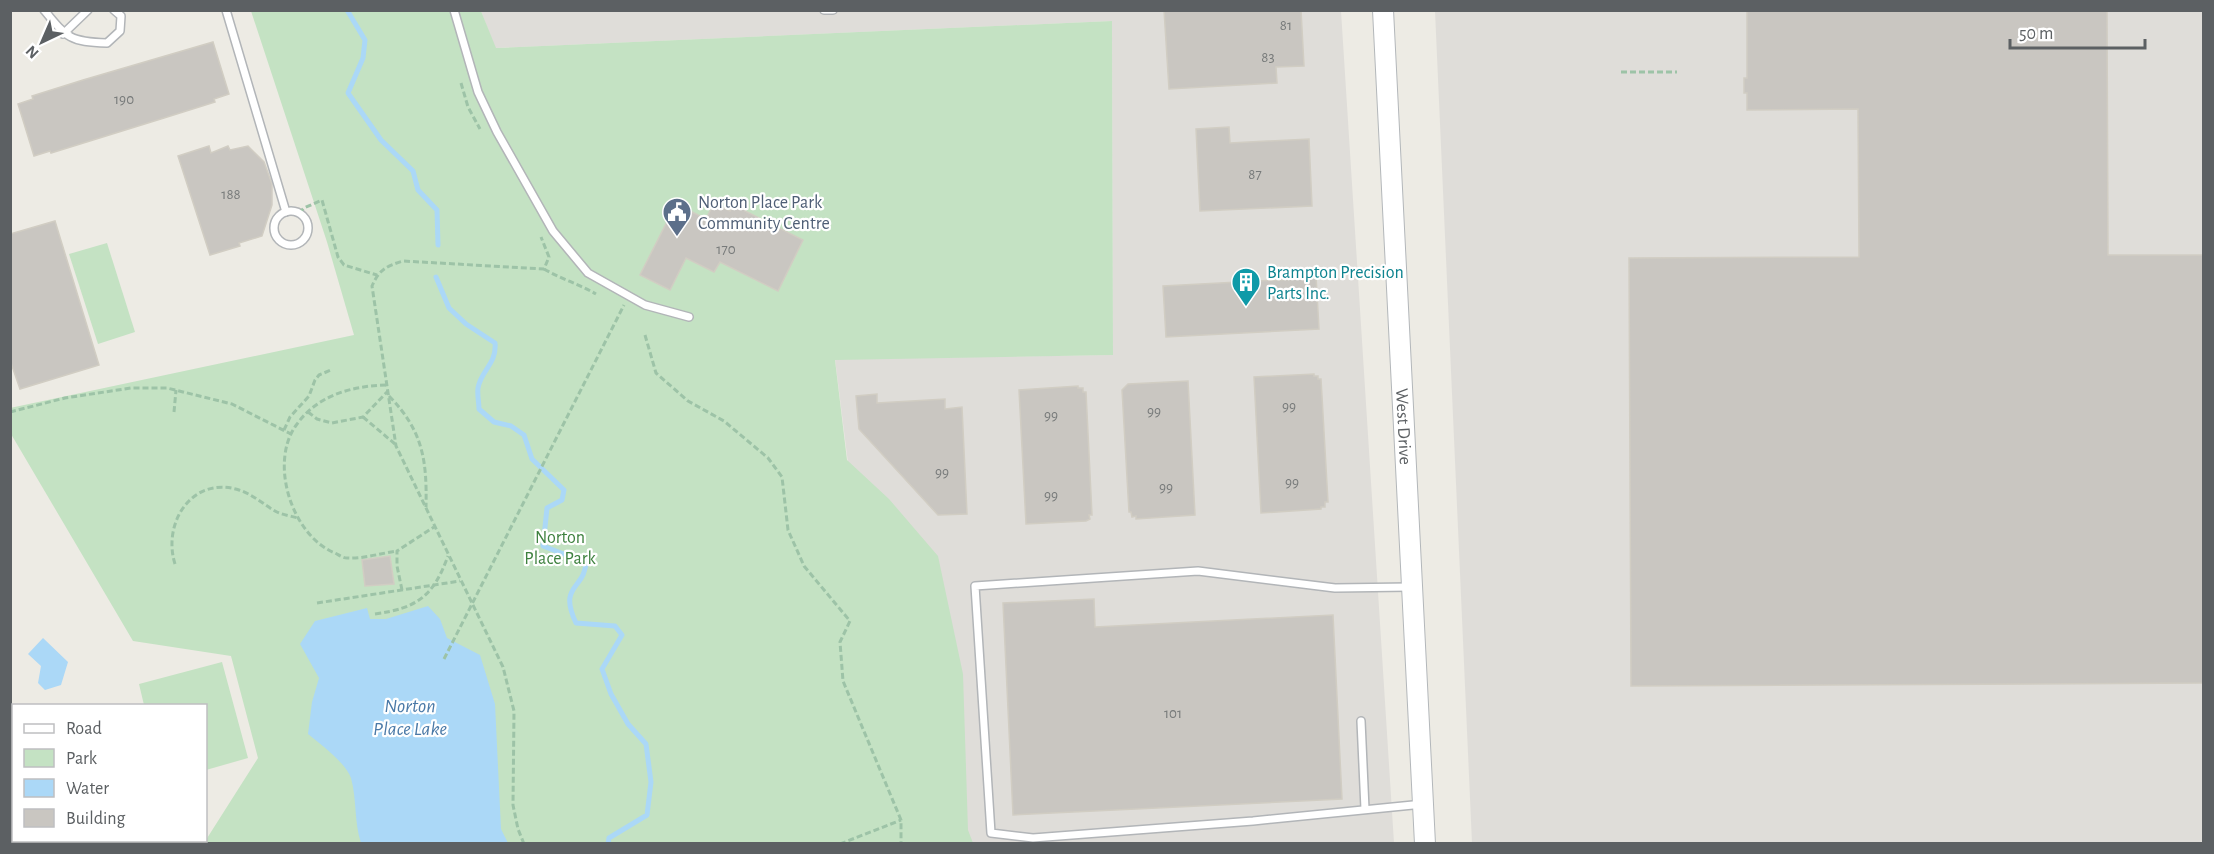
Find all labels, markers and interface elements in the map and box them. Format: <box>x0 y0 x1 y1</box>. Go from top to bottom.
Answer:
north arrow <box>12 12 72 72</box>
scale bar <box>2010 12 2145 50</box>
house number: 81 <box>1280 18 1292 33</box>
text: 50 m <box>2019 25 2053 43</box>
text: N <box>23 42 42 62</box>
house number: 83 <box>1261 50 1275 65</box>
house number: 190 <box>114 92 134 107</box>
house number: 87 <box>1248 167 1262 182</box>
house number: 188 <box>221 187 241 202</box>
place label: Norton Place Park Community Centre <box>698 194 830 233</box>
public building icon: Norton Place Park Community Centre <box>661 196 693 238</box>
house number: 170 <box>716 242 736 257</box>
place label: Brampton Precision Parts Inc. <box>1267 264 1404 303</box>
building icon: Brampton Precision Parts Inc. <box>1230 266 1262 308</box>
street label: West Drive <box>1392 388 1414 465</box>
house number: 99 <box>1282 399 1296 414</box>
house number: 99 <box>1147 404 1161 419</box>
house number: 99 <box>1044 408 1058 423</box>
house number: 99 <box>935 465 949 480</box>
house number: 99 <box>1285 475 1299 490</box>
house number: 99 <box>1159 480 1173 495</box>
house number: 99 <box>1044 488 1058 503</box>
park label: Norton Place Park <box>524 529 596 568</box>
water label: Norton Place Lake <box>373 696 447 739</box>
legend <box>12 704 207 842</box>
house number: 101 <box>1164 706 1182 721</box>
text: Road <box>66 720 102 738</box>
text: Park <box>66 750 98 768</box>
text: Water <box>66 780 109 798</box>
text: Building <box>66 810 126 828</box>

